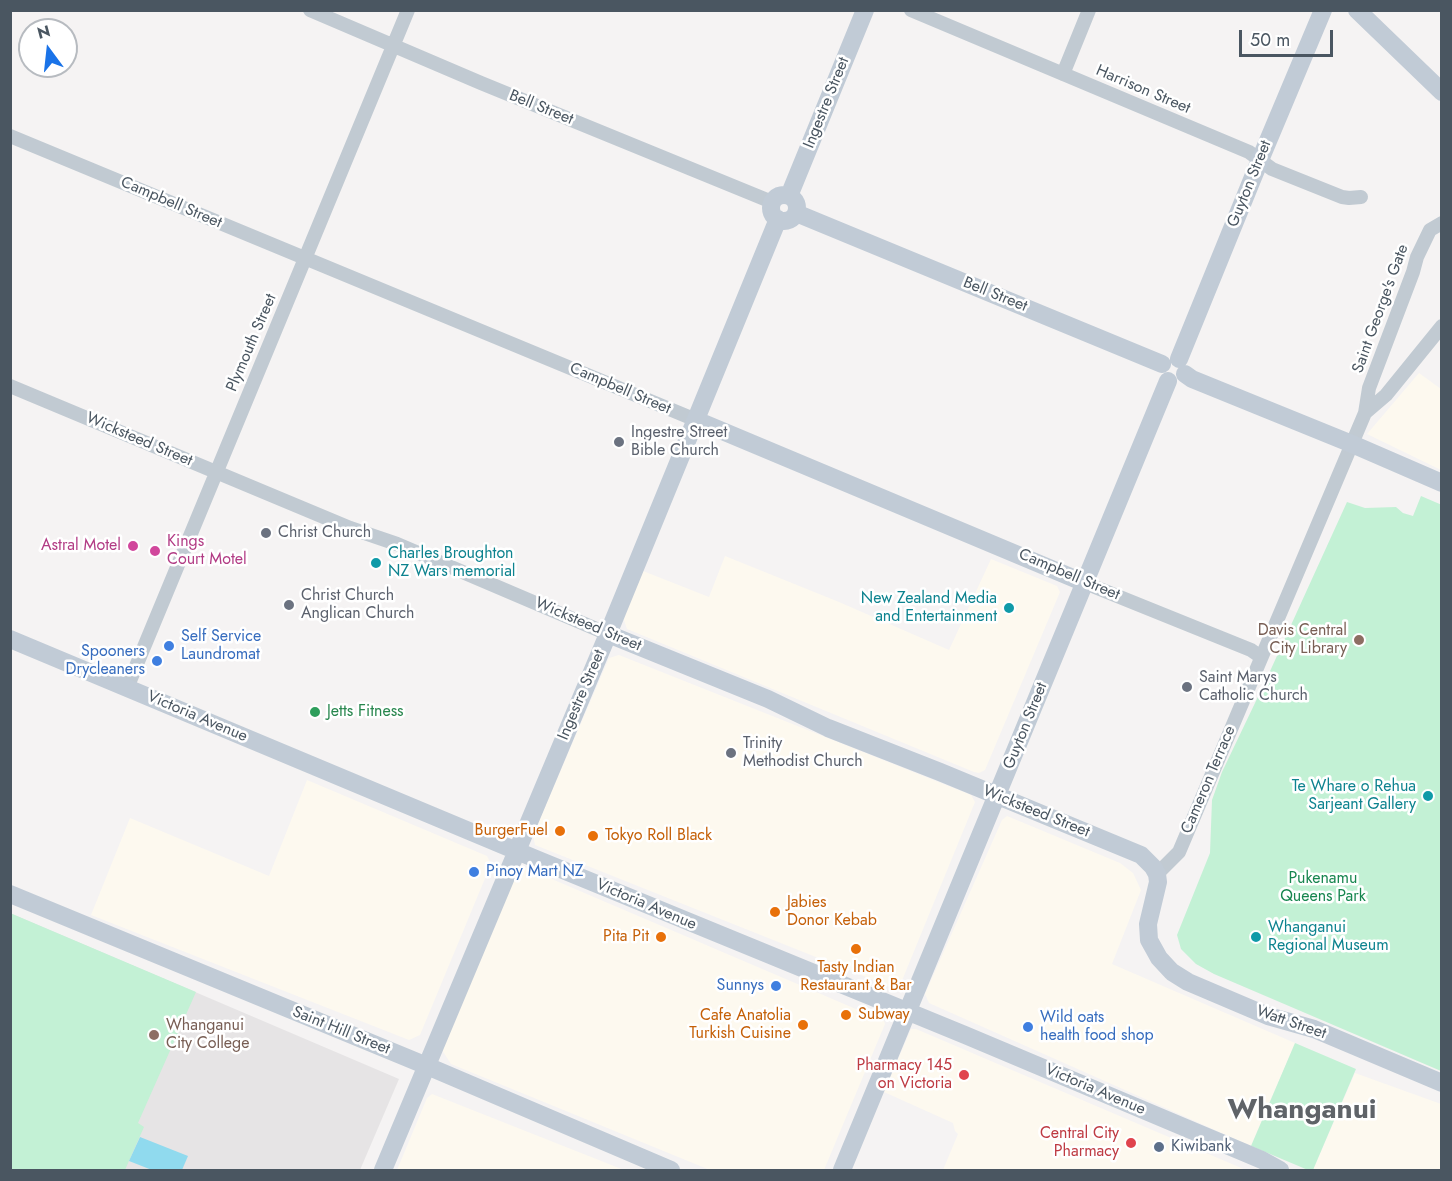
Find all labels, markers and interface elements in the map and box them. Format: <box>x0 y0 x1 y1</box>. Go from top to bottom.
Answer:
north arrow <box>18 18 78 78</box>
scale bar <box>1242 18 1336 56</box>
text: N <box>35 19 53 45</box>
text: 50 m <box>1250 27 1290 53</box>
street label: Ingestre Street <box>800 55 854 151</box>
street label: Harrison Street <box>1093 61 1193 119</box>
street label: Bell Street <box>506 86 576 130</box>
street label: Guyton Street <box>1224 138 1276 230</box>
street label: Campbell Street <box>118 173 224 233</box>
street label: Saint George's Gate <box>1349 242 1413 376</box>
street label: Bell Street <box>960 273 1030 317</box>
street label: Plymouth Street <box>223 291 281 395</box>
street label: Campbell Street <box>567 359 673 419</box>
street label: Wicksteed Street <box>83 409 195 471</box>
place label: Ingestre Street Bible Church <box>631 423 727 461</box>
marker: Ingestre Street Bible Church <box>612 435 626 449</box>
place label: Christ Church <box>278 523 371 543</box>
marker: Christ Church <box>259 526 273 540</box>
place label: Kings Court Motel <box>167 532 247 570</box>
place label: Astral Motel <box>41 536 121 556</box>
marker: Astral Motel <box>126 539 140 553</box>
marker: Kings Court Motel <box>148 544 162 558</box>
place label: Charles Broughton NZ Wars memorial <box>388 544 516 582</box>
street label: Campbell Street <box>1016 545 1122 605</box>
marker: Charles Broughton NZ Wars memorial <box>369 556 383 570</box>
place label: Christ Church Anglican Church <box>301 586 415 624</box>
place label: New Zealand Media and Entertainment <box>861 589 997 627</box>
street label: Wicksteed Street <box>532 594 644 656</box>
marker: Christ Church Anglican Church <box>282 598 296 612</box>
marker: New Zealand Media and Entertainment <box>1002 601 1016 615</box>
place label: Davis Central City Library <box>1258 621 1347 659</box>
place label: Self Service Laundromat <box>181 627 261 665</box>
marker: Davis Central City Library <box>1352 633 1366 647</box>
marker: Self Service Laundromat <box>162 639 176 653</box>
place label: Spooners Drycleaners <box>66 642 145 680</box>
street label: Ingestre Street <box>554 647 610 743</box>
marker: Spooners Drycleaners <box>150 654 164 668</box>
place label: Saint Marys Catholic Church <box>1199 668 1308 706</box>
street label: Guyton Street <box>1000 680 1052 772</box>
marker: Saint Marys Catholic Church <box>1180 680 1194 694</box>
street label: Victoria Avenue <box>144 687 250 747</box>
place label: Jetts Fitness <box>327 702 404 722</box>
marker: Jetts Fitness <box>308 705 322 719</box>
street label: Cameron Terrace <box>1178 723 1240 837</box>
place label: Trinity Methodist Church <box>743 734 863 772</box>
marker: Trinity Methodist Church <box>724 746 738 760</box>
place label: Te Whare o Rehua Sarjeant Gallery <box>1292 777 1416 815</box>
street label: Wicksteed Street <box>980 782 1092 842</box>
marker: Te Whare o Rehua Sarjeant Gallery <box>1421 789 1435 803</box>
place label: BurgerFuel <box>475 821 548 841</box>
marker: BurgerFuel <box>553 824 567 838</box>
place label: Tokyo Roll Black <box>605 826 712 846</box>
marker: Tokyo Roll Black <box>586 829 600 843</box>
place label: Pinoy Mart NZ <box>486 862 584 882</box>
marker: Pinoy Mart NZ <box>467 865 481 879</box>
park label: Pukenamu Queens Park <box>1280 869 1366 907</box>
street label: Victoria Avenue <box>593 875 699 935</box>
place label: Jabies Donor Kebab <box>787 893 877 931</box>
marker: Jabies Donor Kebab <box>768 905 782 919</box>
place label: Whanganui Regional Museum <box>1268 918 1389 956</box>
place label: Pita Pit <box>603 927 649 947</box>
marker: Pita Pit <box>654 930 668 944</box>
marker: Whanganui Regional Museum <box>1249 930 1263 944</box>
marker: Tasty Indian Restaurant & Bar <box>849 942 863 956</box>
place label: Tasty Indian Restaurant & Bar <box>800 958 912 996</box>
place label: Sunnys <box>717 976 764 996</box>
marker: Sunnys <box>769 979 783 993</box>
street label: Watt Street <box>1254 1002 1328 1044</box>
street label: Saint Hill Street <box>289 1003 393 1059</box>
place label: Subway <box>858 1005 910 1025</box>
place label: Cafe Anatolia Turkish Cuisine <box>689 1006 791 1044</box>
marker: Subway <box>839 1008 853 1022</box>
place label: Wild oats health food shop <box>1040 1008 1154 1046</box>
place label: Whanganui City College <box>166 1016 249 1054</box>
marker: Cafe Anatolia Turkish Cuisine <box>796 1018 810 1032</box>
marker: Wild oats health food shop <box>1021 1020 1035 1034</box>
marker: Whanganui City College <box>147 1028 161 1042</box>
place label: Pharmacy 145 on Victoria <box>856 1056 952 1094</box>
street label: Victoria Avenue <box>1042 1060 1148 1120</box>
marker: Pharmacy 145 on Victoria <box>957 1068 971 1082</box>
district label: Whanganui <box>1227 1094 1377 1128</box>
place label: Central City Pharmacy <box>1040 1124 1119 1162</box>
marker: Central City Pharmacy <box>1124 1136 1138 1150</box>
place label: Kiwibank <box>1171 1137 1231 1157</box>
marker: Kiwibank <box>1152 1140 1166 1154</box>

